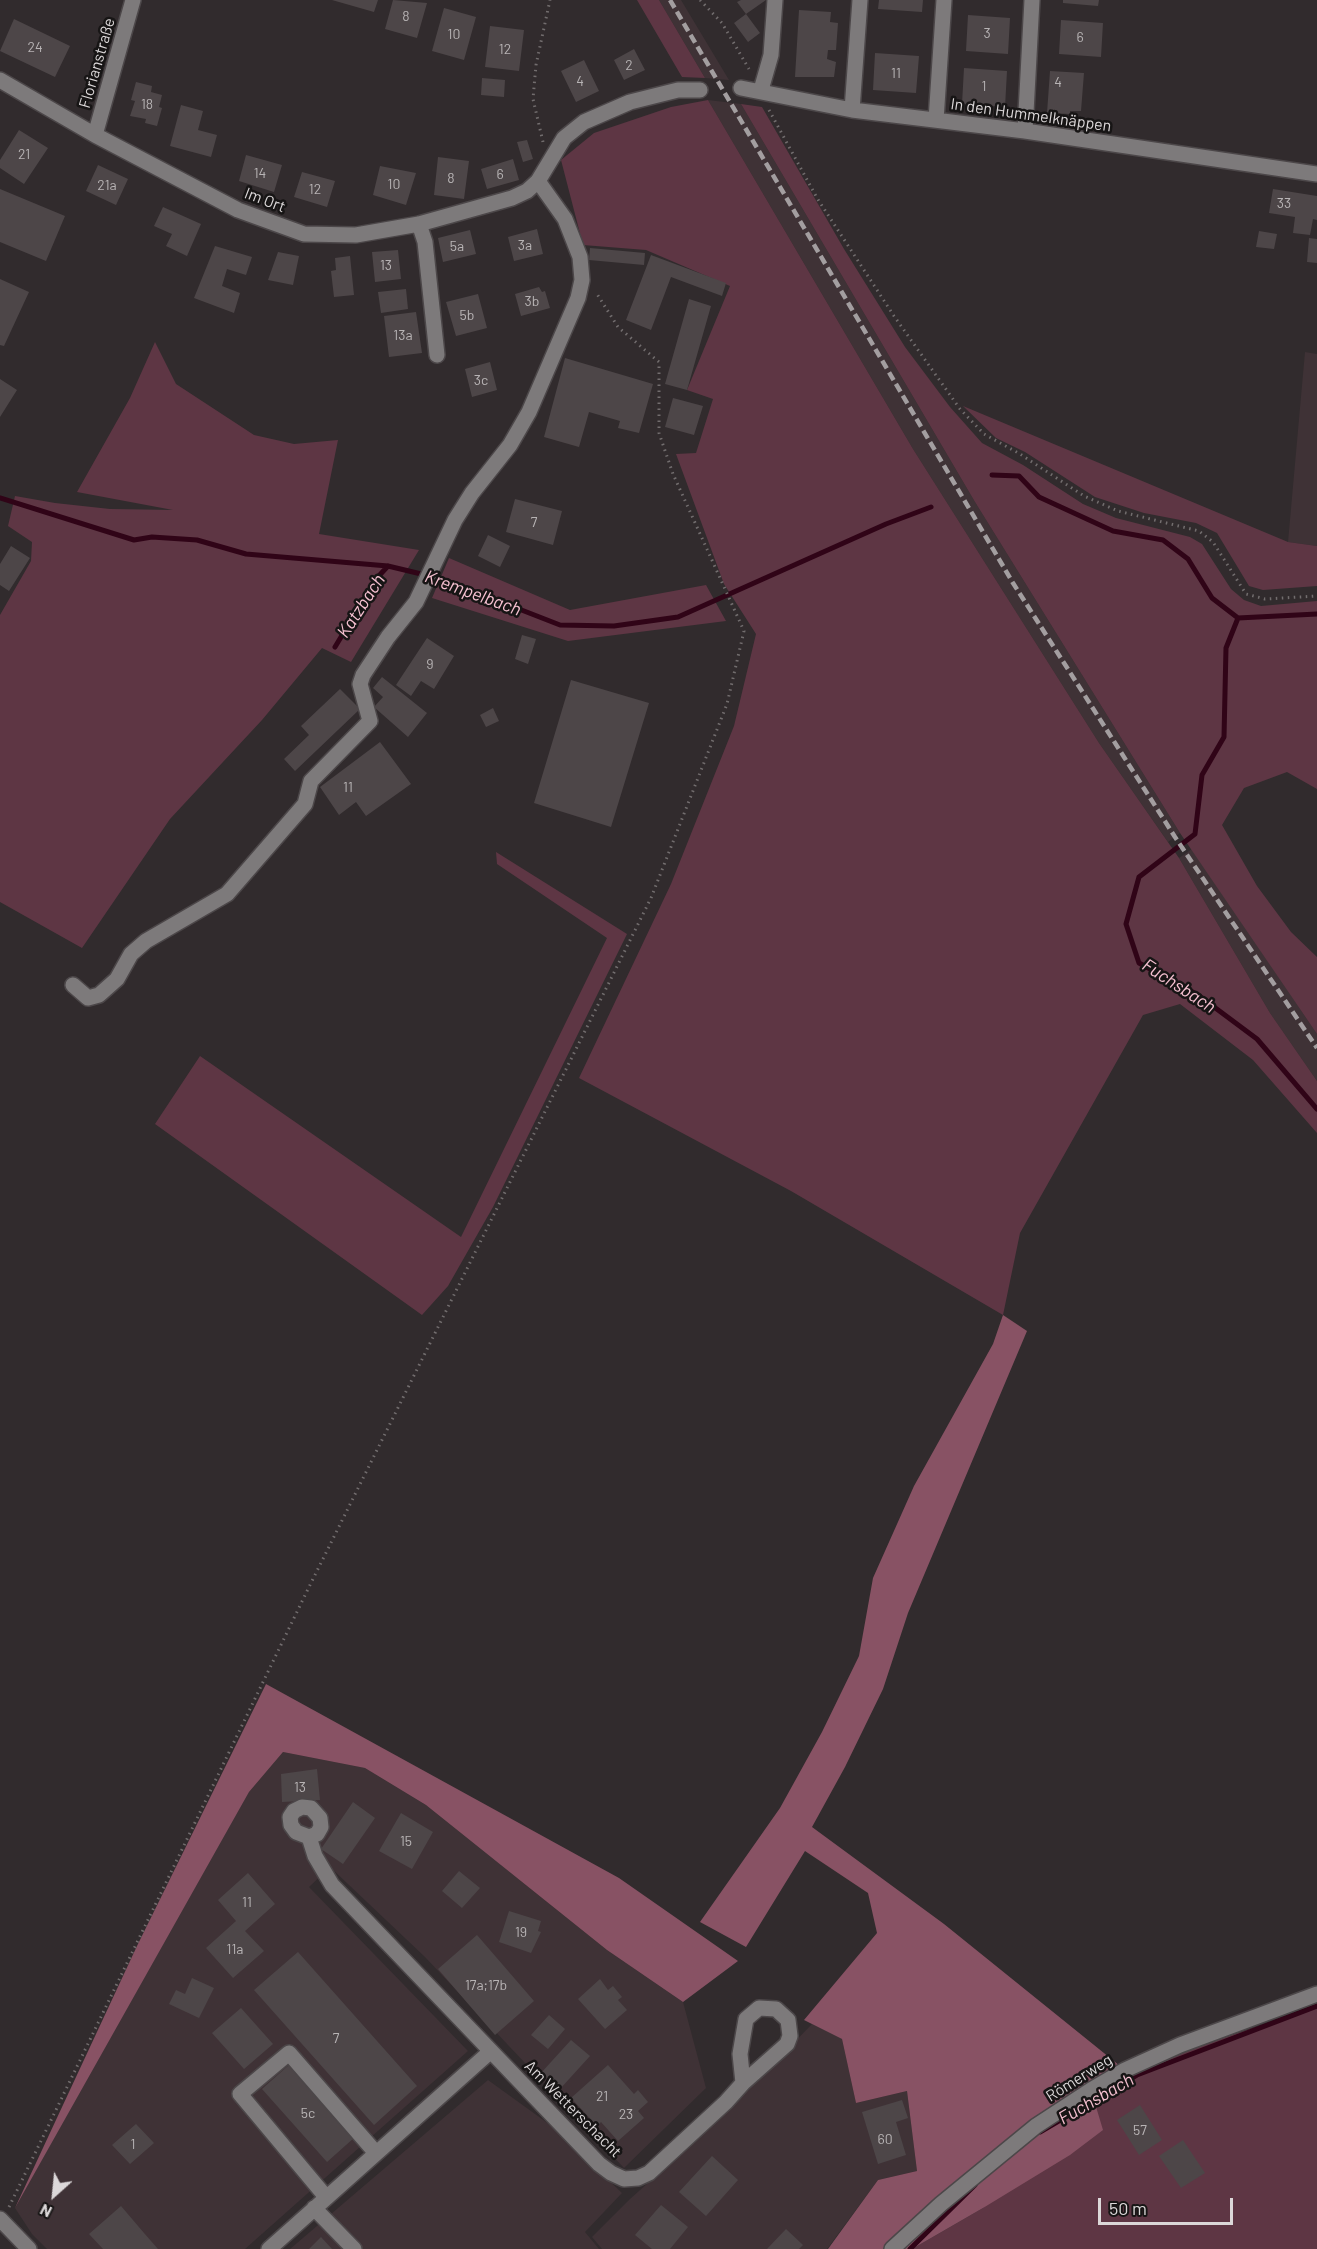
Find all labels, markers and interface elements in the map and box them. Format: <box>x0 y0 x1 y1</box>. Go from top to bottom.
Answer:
house number: 8 <box>402 8 410 24</box>
street label: Florianstraße <box>75 16 119 110</box>
house number: 3 <box>983 25 991 41</box>
house number: 10 <box>448 26 460 42</box>
house number: 6 <box>1076 29 1084 45</box>
house number: 24 <box>27 39 43 55</box>
house number: 12 <box>499 41 511 57</box>
house number: 2 <box>625 57 633 73</box>
house number: 11 <box>891 65 901 81</box>
house number: 4 <box>576 73 584 89</box>
house number: 4 <box>1054 74 1062 90</box>
house number: 1 <box>982 78 986 94</box>
street label: In den Hummelknäppen <box>949 94 1113 136</box>
house number: 18 <box>141 96 153 112</box>
house number: 21 <box>18 146 30 162</box>
house number: 14 <box>254 165 266 181</box>
house number: 6 <box>496 166 504 182</box>
house number: 8 <box>447 170 455 186</box>
house number: 10 <box>388 176 400 192</box>
house number: 21a <box>97 177 117 193</box>
house number: 12 <box>309 181 321 197</box>
street label: Im Ort <box>242 183 288 217</box>
house number: 33 <box>1277 195 1291 211</box>
house number: 3a <box>518 237 532 253</box>
house number: 5a <box>450 238 464 254</box>
house number: 13 <box>380 257 392 273</box>
house number: 3b <box>525 293 539 309</box>
house number: 5b <box>460 307 474 323</box>
house number: 13a <box>393 327 413 343</box>
house number: 3c <box>474 372 488 388</box>
house number: 7 <box>531 514 537 530</box>
water label: Krempelbach <box>422 566 524 620</box>
water label: Katzbach <box>332 570 390 642</box>
house number: 9 <box>426 656 434 672</box>
house number: 11 <box>343 779 353 795</box>
water label: Fuchsbach <box>1138 954 1220 1018</box>
house number: 13 <box>294 1779 306 1795</box>
house number: 15 <box>400 1833 412 1849</box>
house number: 11 <box>242 1894 252 1910</box>
house number: 19 <box>515 1924 527 1940</box>
house number: 11a <box>227 1941 243 1957</box>
house number: 17a;17b <box>465 1977 507 1993</box>
house number: 7 <box>333 2030 339 2046</box>
street label: Römerweg <box>1042 2050 1116 2106</box>
street label: Am Wetterschacht <box>521 2057 625 2161</box>
water label: Fuchsbach <box>1054 2069 1138 2129</box>
house number: 21 <box>596 2088 608 2104</box>
house number: 5c <box>301 2105 315 2121</box>
house number: 23 <box>619 2106 633 2122</box>
house number: 57 <box>1133 2122 1147 2138</box>
house number: 60 <box>877 2131 893 2147</box>
house number: 1 <box>131 2136 135 2152</box>
north arrow <box>24 2165 84 2225</box>
scale bar <box>1101 2186 1236 2224</box>
text: 50 m <box>1109 2197 1147 2219</box>
text: N <box>37 2201 55 2222</box>

